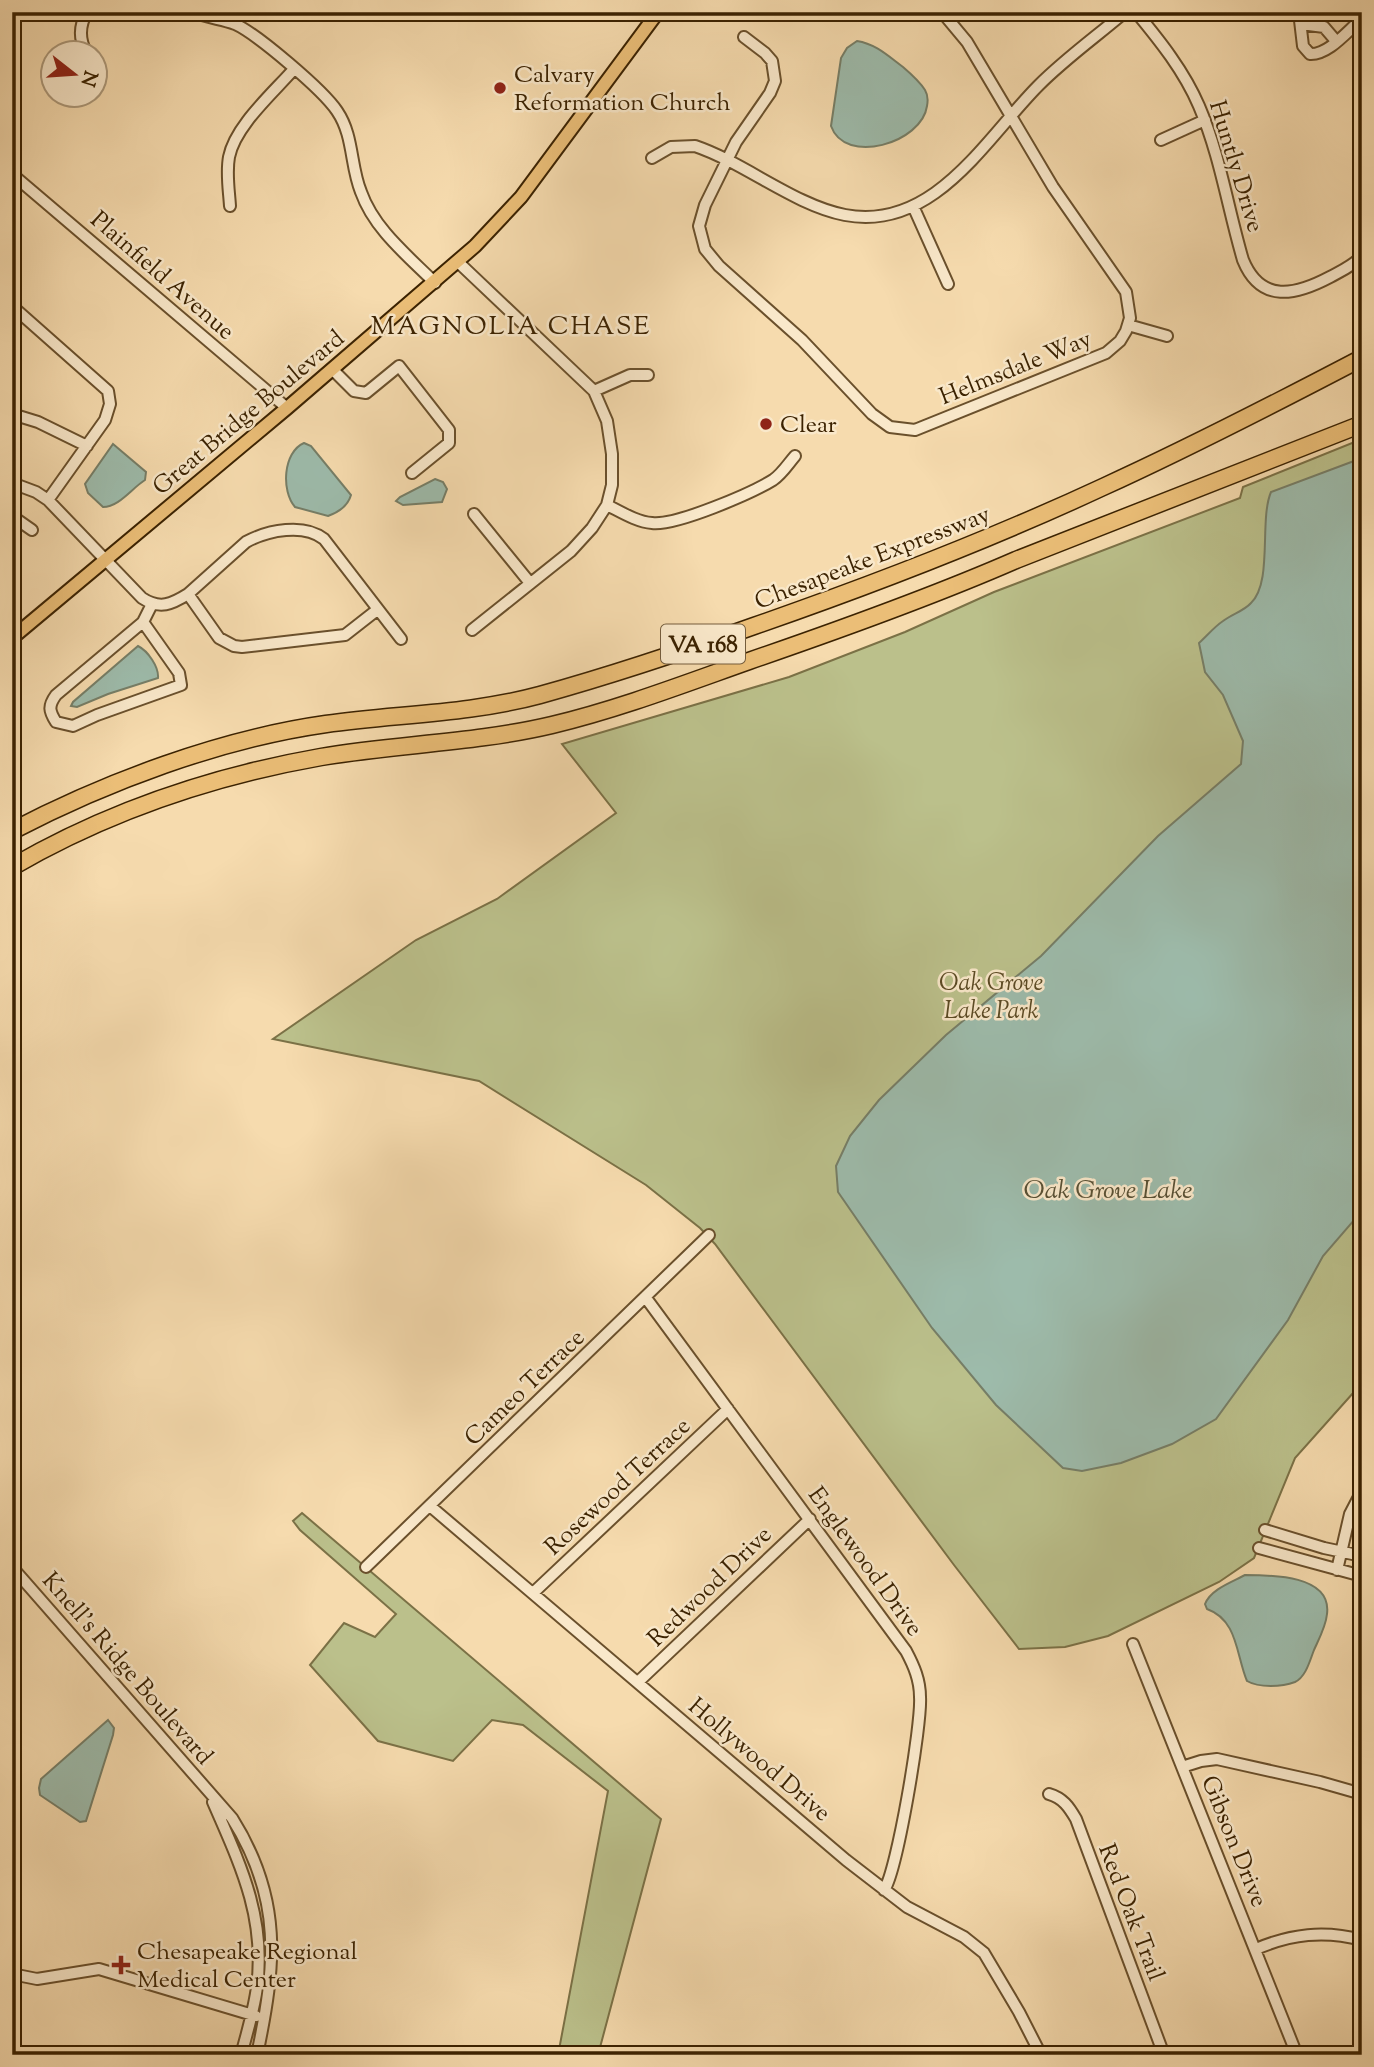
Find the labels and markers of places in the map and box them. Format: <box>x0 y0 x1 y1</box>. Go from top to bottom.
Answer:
place label: Calvary Reformation Church <box>514 59 731 121</box>
marker: Calvary Reformation Church <box>492 80 508 96</box>
place label: Clear <box>780 409 837 443</box>
marker: Clear <box>758 416 774 432</box>
place label: Chesapeake Regional Medical Center <box>137 1936 358 1998</box>
marker: Chesapeake Regional Medical Center <box>111 1955 131 1975</box>

